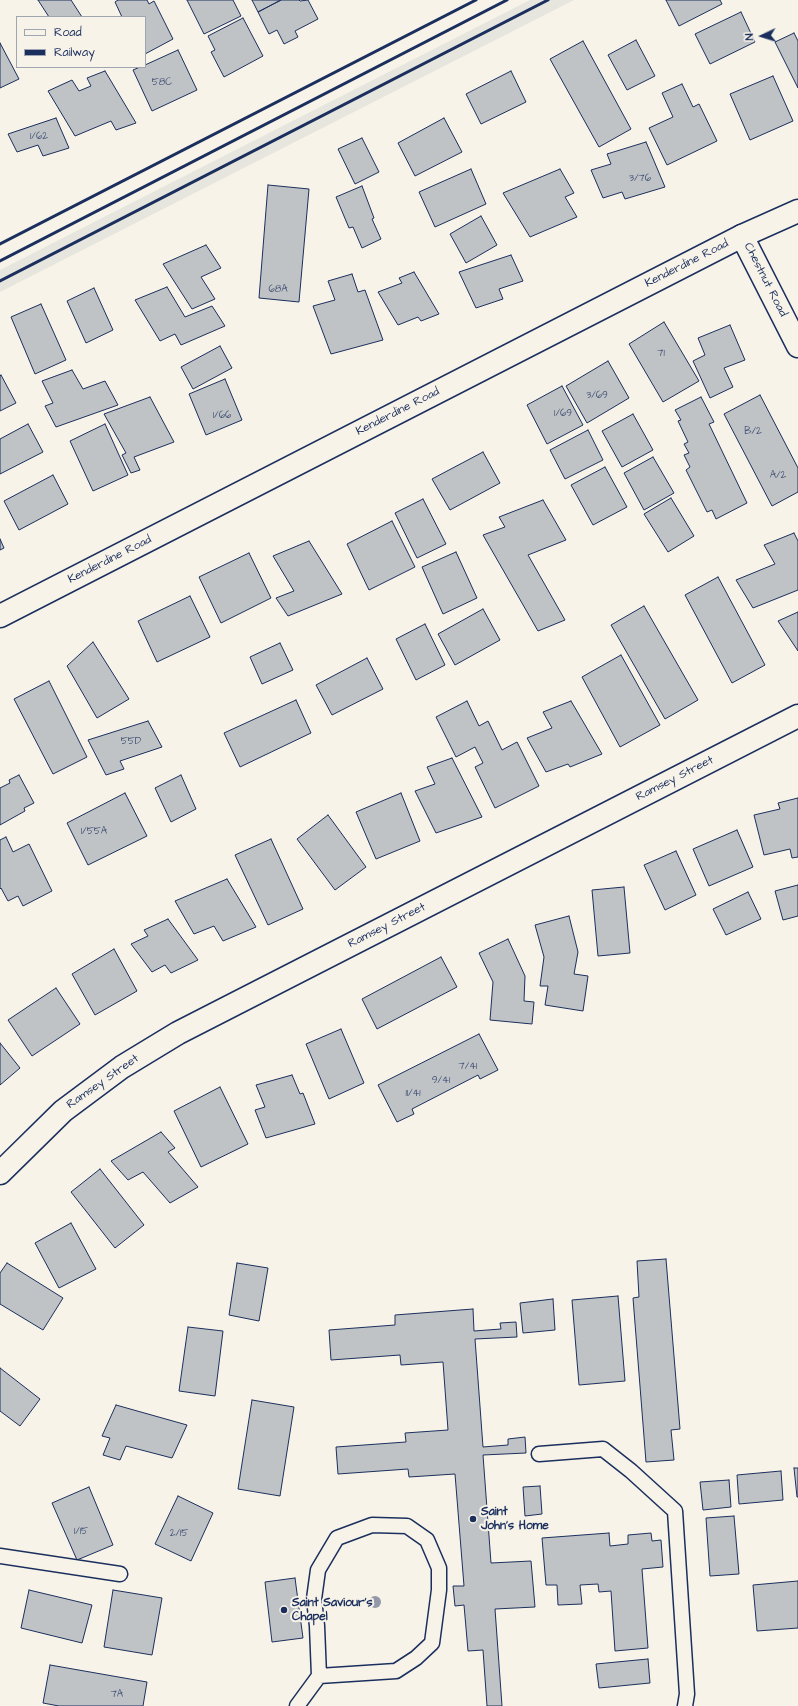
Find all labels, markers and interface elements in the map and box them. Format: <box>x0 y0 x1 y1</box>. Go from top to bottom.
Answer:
legend <box>16 16 146 68</box>
north arrow <box>742 16 782 56</box>
text: Road <box>54 24 82 41</box>
text: N <box>742 33 757 41</box>
text: Railway <box>54 44 95 61</box>
house number: 58C <box>152 77 172 89</box>
house number: 1/62 <box>30 131 48 143</box>
house number: 3/76 <box>629 173 651 185</box>
street label: Kenderdine Road <box>643 237 731 291</box>
street label: Chestnut Road <box>740 241 790 319</box>
house number: 68A <box>268 284 288 296</box>
house number: 71 <box>657 348 665 360</box>
street label: Kenderdine Road <box>354 385 442 439</box>
house number: 3/69 <box>586 390 608 402</box>
house number: 1/69 <box>554 408 572 420</box>
house number: 1/66 <box>213 410 231 422</box>
house number: B/2 <box>744 426 762 438</box>
house number: A/2 <box>770 470 786 482</box>
street label: Kenderdine Road <box>66 533 154 587</box>
house number: 55D <box>121 736 141 748</box>
street label: Ramsey Street <box>634 753 716 805</box>
house number: 1/55A <box>81 826 107 838</box>
street label: Ramsey Street <box>346 900 428 952</box>
street label: Ramsey Street <box>64 1052 142 1112</box>
house number: 7/41 <box>459 1061 477 1073</box>
house number: 9/41 <box>432 1075 450 1087</box>
house number: 11/41 <box>405 1088 421 1100</box>
place label: Saint John's Home <box>481 1505 549 1533</box>
marker: Saint John's Home <box>468 1514 478 1524</box>
house number: 1/15 <box>74 1526 88 1538</box>
house number: 2/15 <box>170 1528 188 1540</box>
place label: Saint Saviour's Chapel <box>292 1596 373 1624</box>
marker: Saint Saviour's Chapel <box>279 1605 289 1615</box>
house number: 7A <box>111 1689 123 1701</box>

